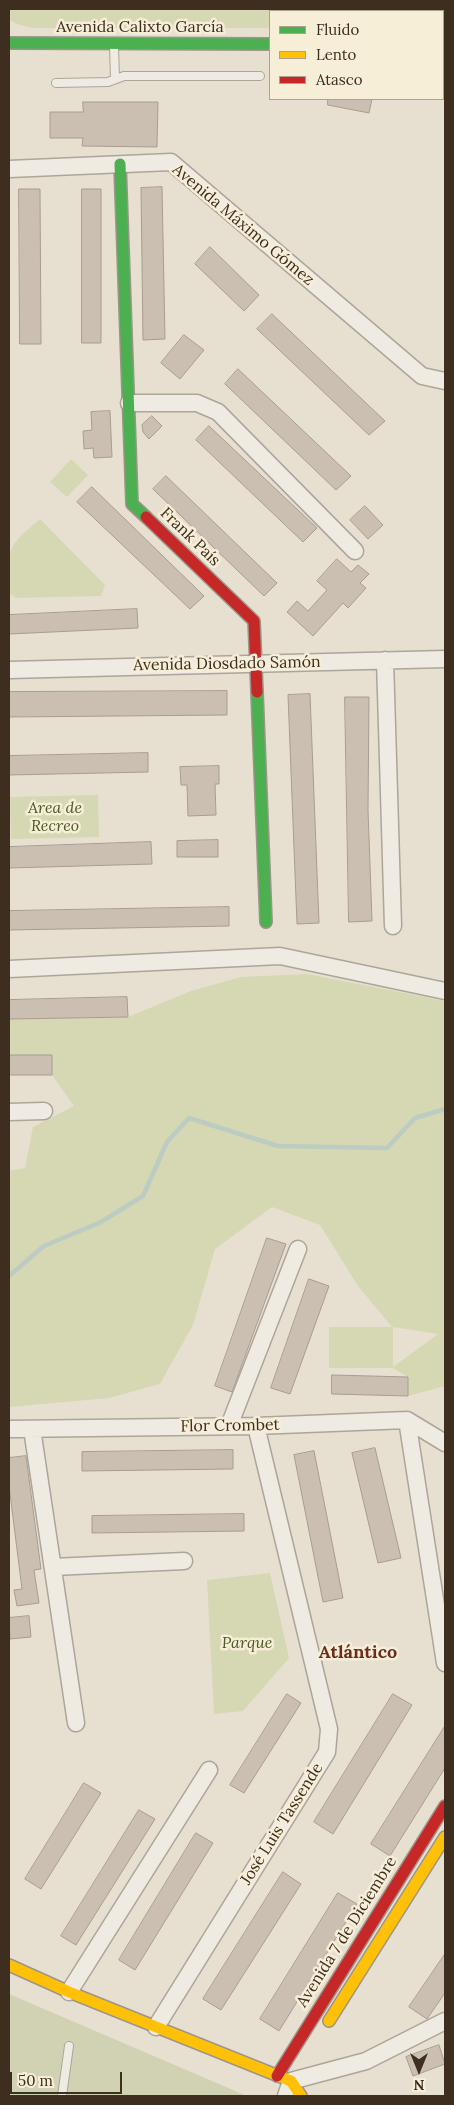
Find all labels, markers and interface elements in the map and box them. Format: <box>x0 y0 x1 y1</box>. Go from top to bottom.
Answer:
legend <box>269 10 444 100</box>
street label: Avenida Calixto García <box>56 17 224 37</box>
text: Fluido <box>316 20 359 39</box>
text: Lento <box>316 45 356 64</box>
text: Atasco <box>316 70 362 89</box>
street label: Avenida Máximo Gómez <box>168 160 318 290</box>
street label: Frank País <box>156 504 224 570</box>
street label: Avenida Diosdado Samón <box>133 653 321 675</box>
park label: Area de Recreo <box>28 798 82 836</box>
street label: Flor Crombet <box>180 1416 280 1436</box>
park label: Parque <box>222 1633 272 1653</box>
district label: Atlántico <box>319 1642 397 1664</box>
street label: José Luis Tassende <box>237 1760 327 1888</box>
street label: Avenida 7 de Diciembre <box>293 1853 401 2011</box>
north arrow <box>394 2045 444 2095</box>
scale bar <box>12 2062 125 2094</box>
text: 50 m <box>18 2071 53 2090</box>
text: N <box>414 2076 424 2094</box>

